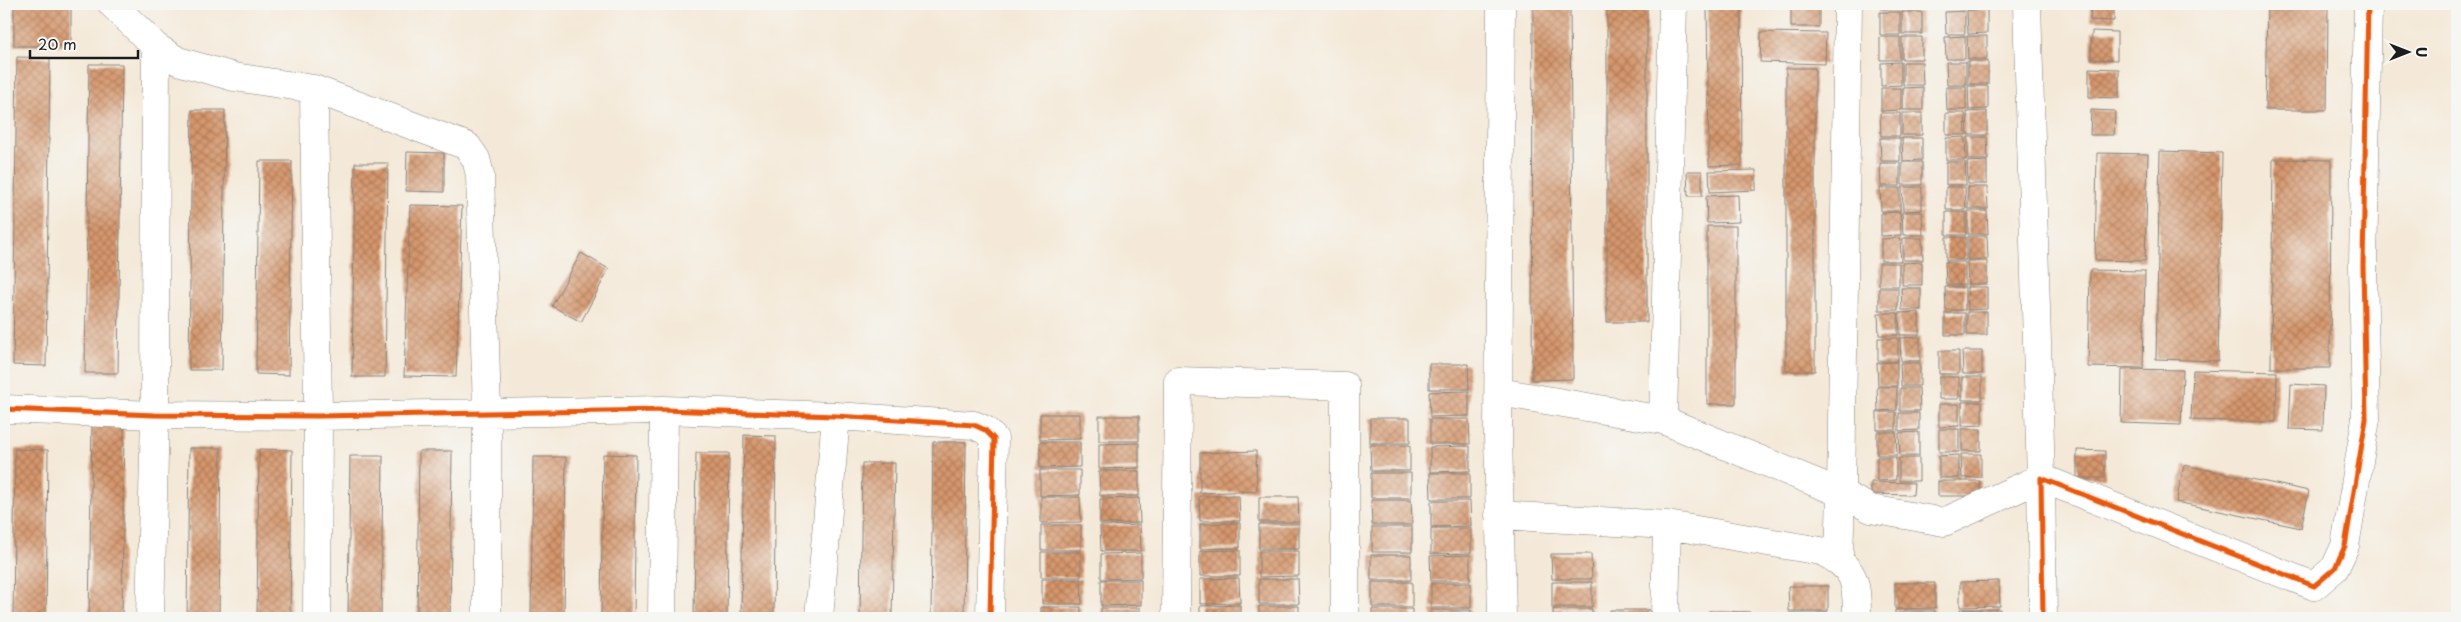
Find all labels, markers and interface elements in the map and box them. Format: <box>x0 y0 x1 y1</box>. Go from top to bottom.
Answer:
scale bar <box>30 28 138 60</box>
north arrow <box>2384 28 2434 78</box>
text: 20 m <box>38 32 77 55</box>
text: U <box>2411 47 2432 57</box>

